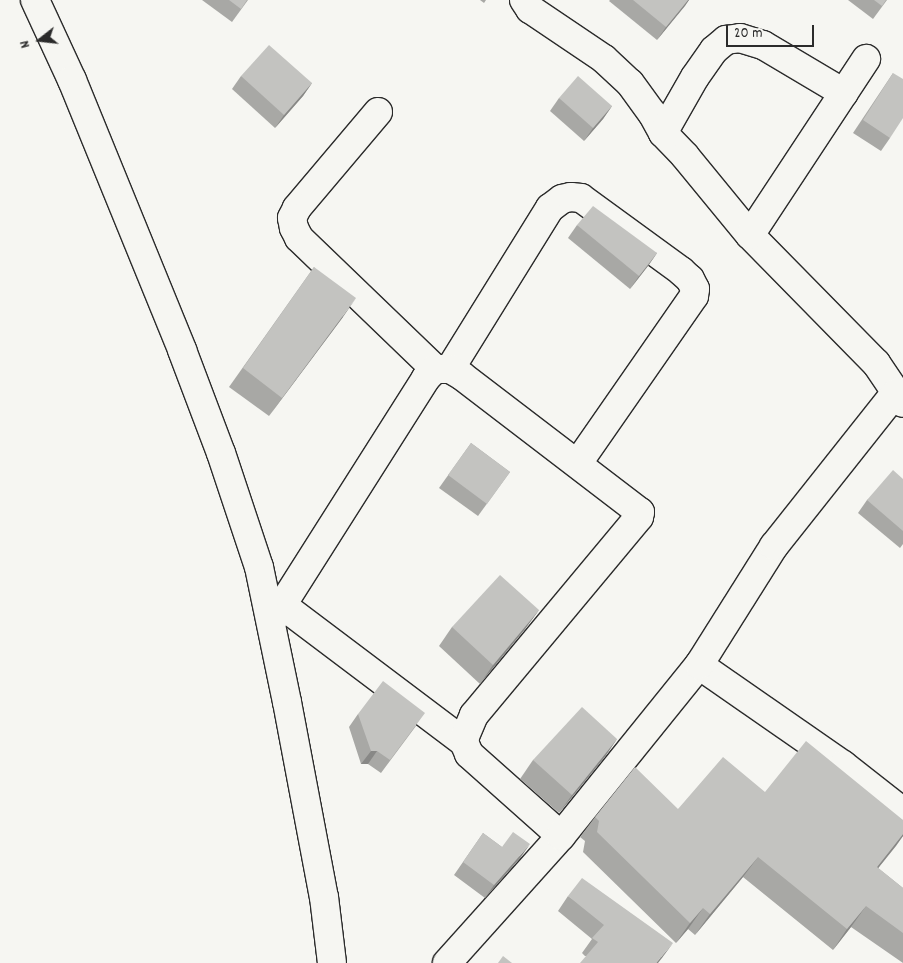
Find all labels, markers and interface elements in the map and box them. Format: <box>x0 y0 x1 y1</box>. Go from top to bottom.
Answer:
north arrow <box>15 15 65 65</box>
scale bar <box>728 15 816 47</box>
text: 20 m <box>734 23 762 45</box>
text: N <box>15 38 36 50</box>

